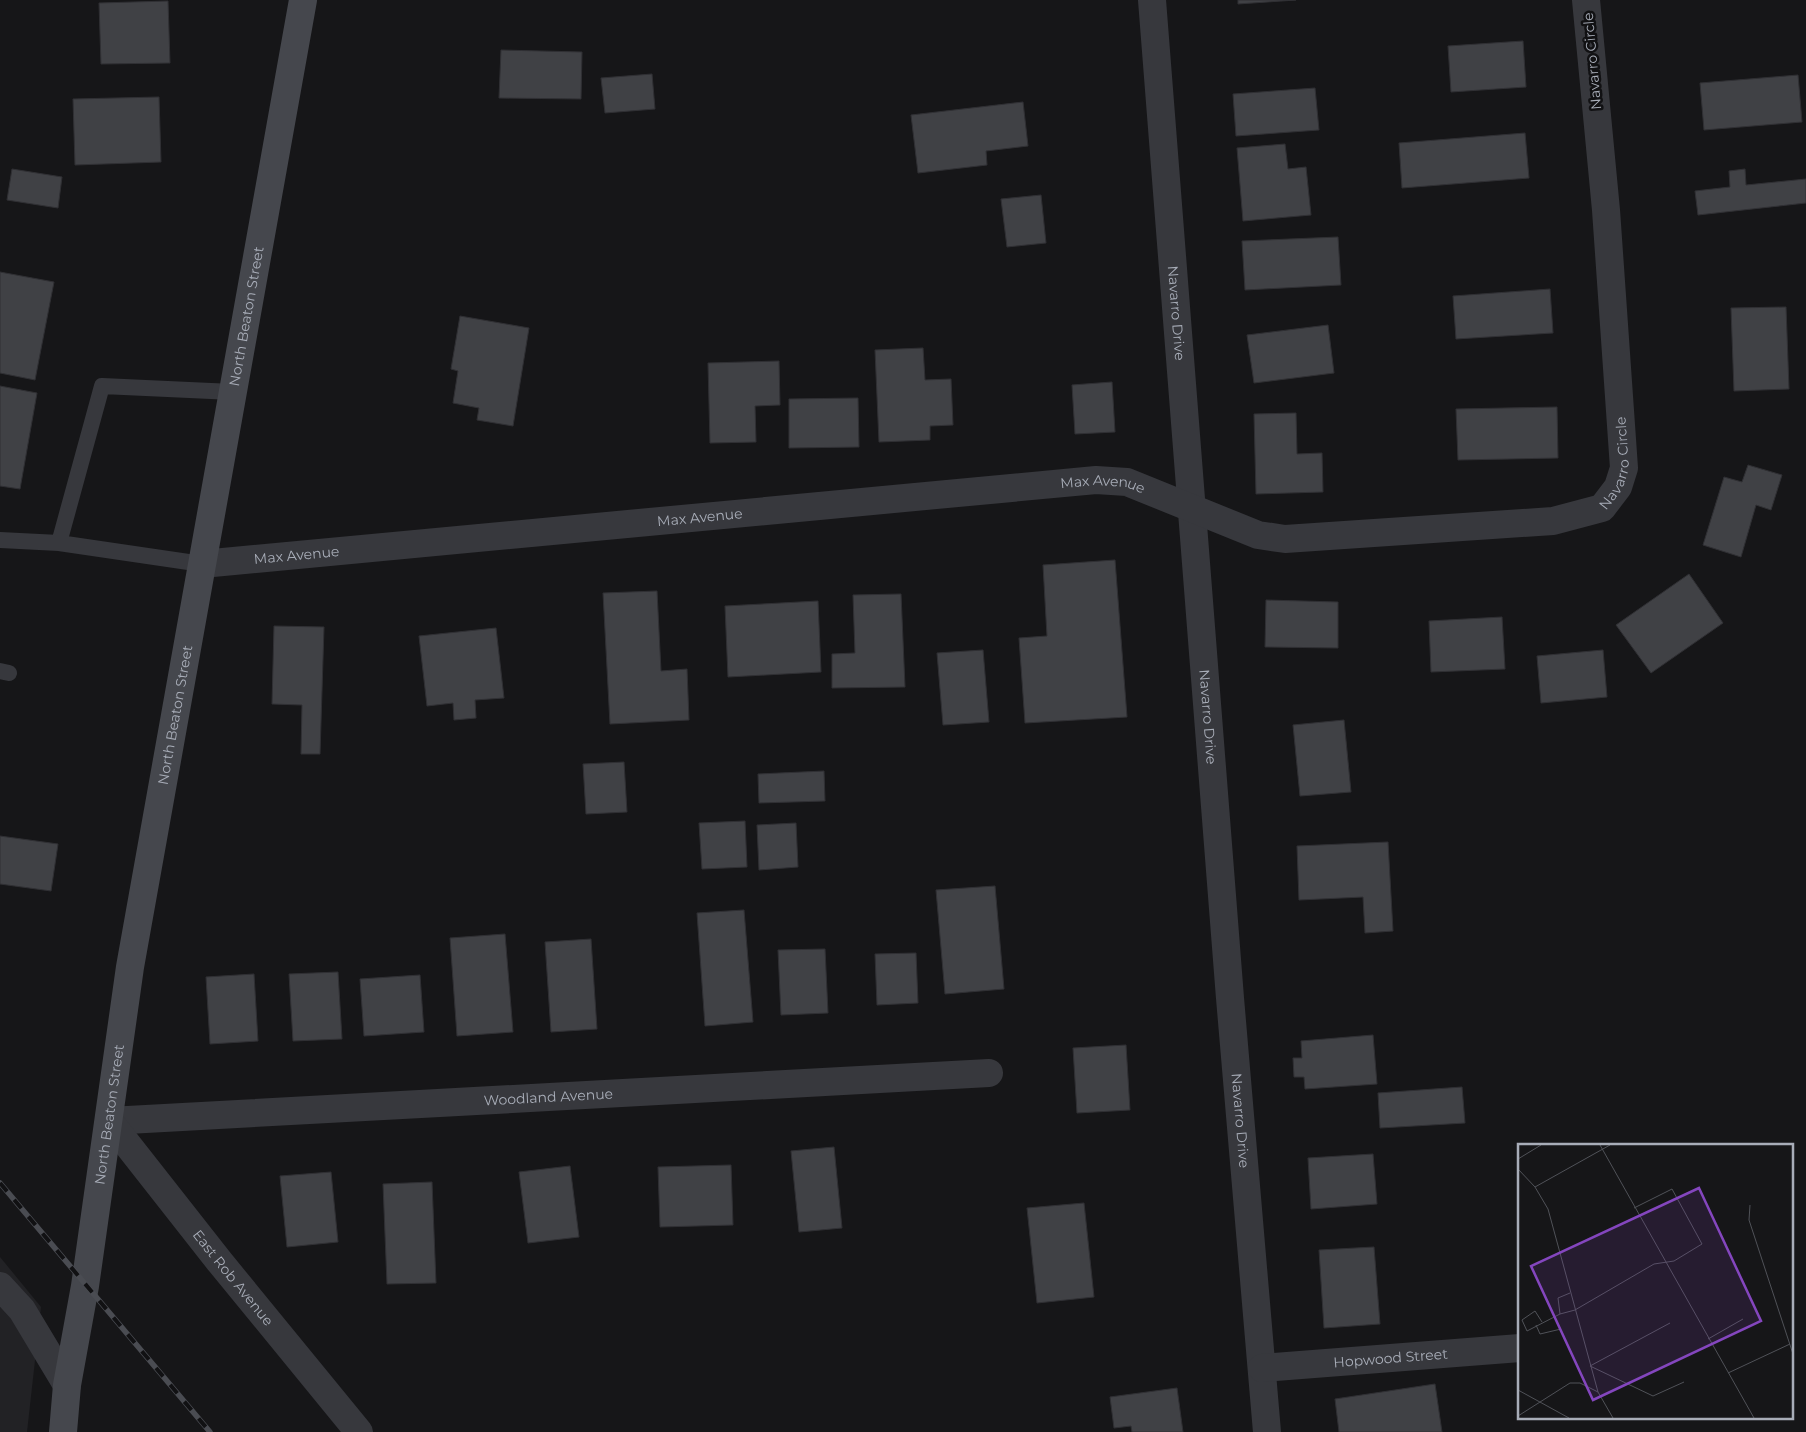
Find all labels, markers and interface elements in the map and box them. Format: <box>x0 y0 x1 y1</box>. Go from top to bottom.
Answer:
street label: Navarro Circle <box>1579 12 1605 110</box>
street label: North Beaton Street <box>225 245 268 388</box>
street label: Navarro Drive <box>1164 265 1189 361</box>
street label: Navarro Circle <box>1595 416 1633 513</box>
street label: Max Avenue <box>1060 471 1148 497</box>
street label: Max Avenue <box>656 504 743 530</box>
street label: Max Avenue <box>253 542 340 568</box>
street label: North Beaton Street <box>154 643 196 786</box>
street label: Navarro Drive <box>1195 669 1221 765</box>
street label: North Beaton Street <box>90 1043 128 1186</box>
street label: Navarro Drive <box>1227 1072 1253 1169</box>
street label: Woodland Avenue <box>483 1085 613 1110</box>
inset map <box>1518 1144 1794 1420</box>
street label: East Rob Avenue <box>189 1226 277 1330</box>
street label: Hopwood Street <box>1333 1345 1449 1371</box>

